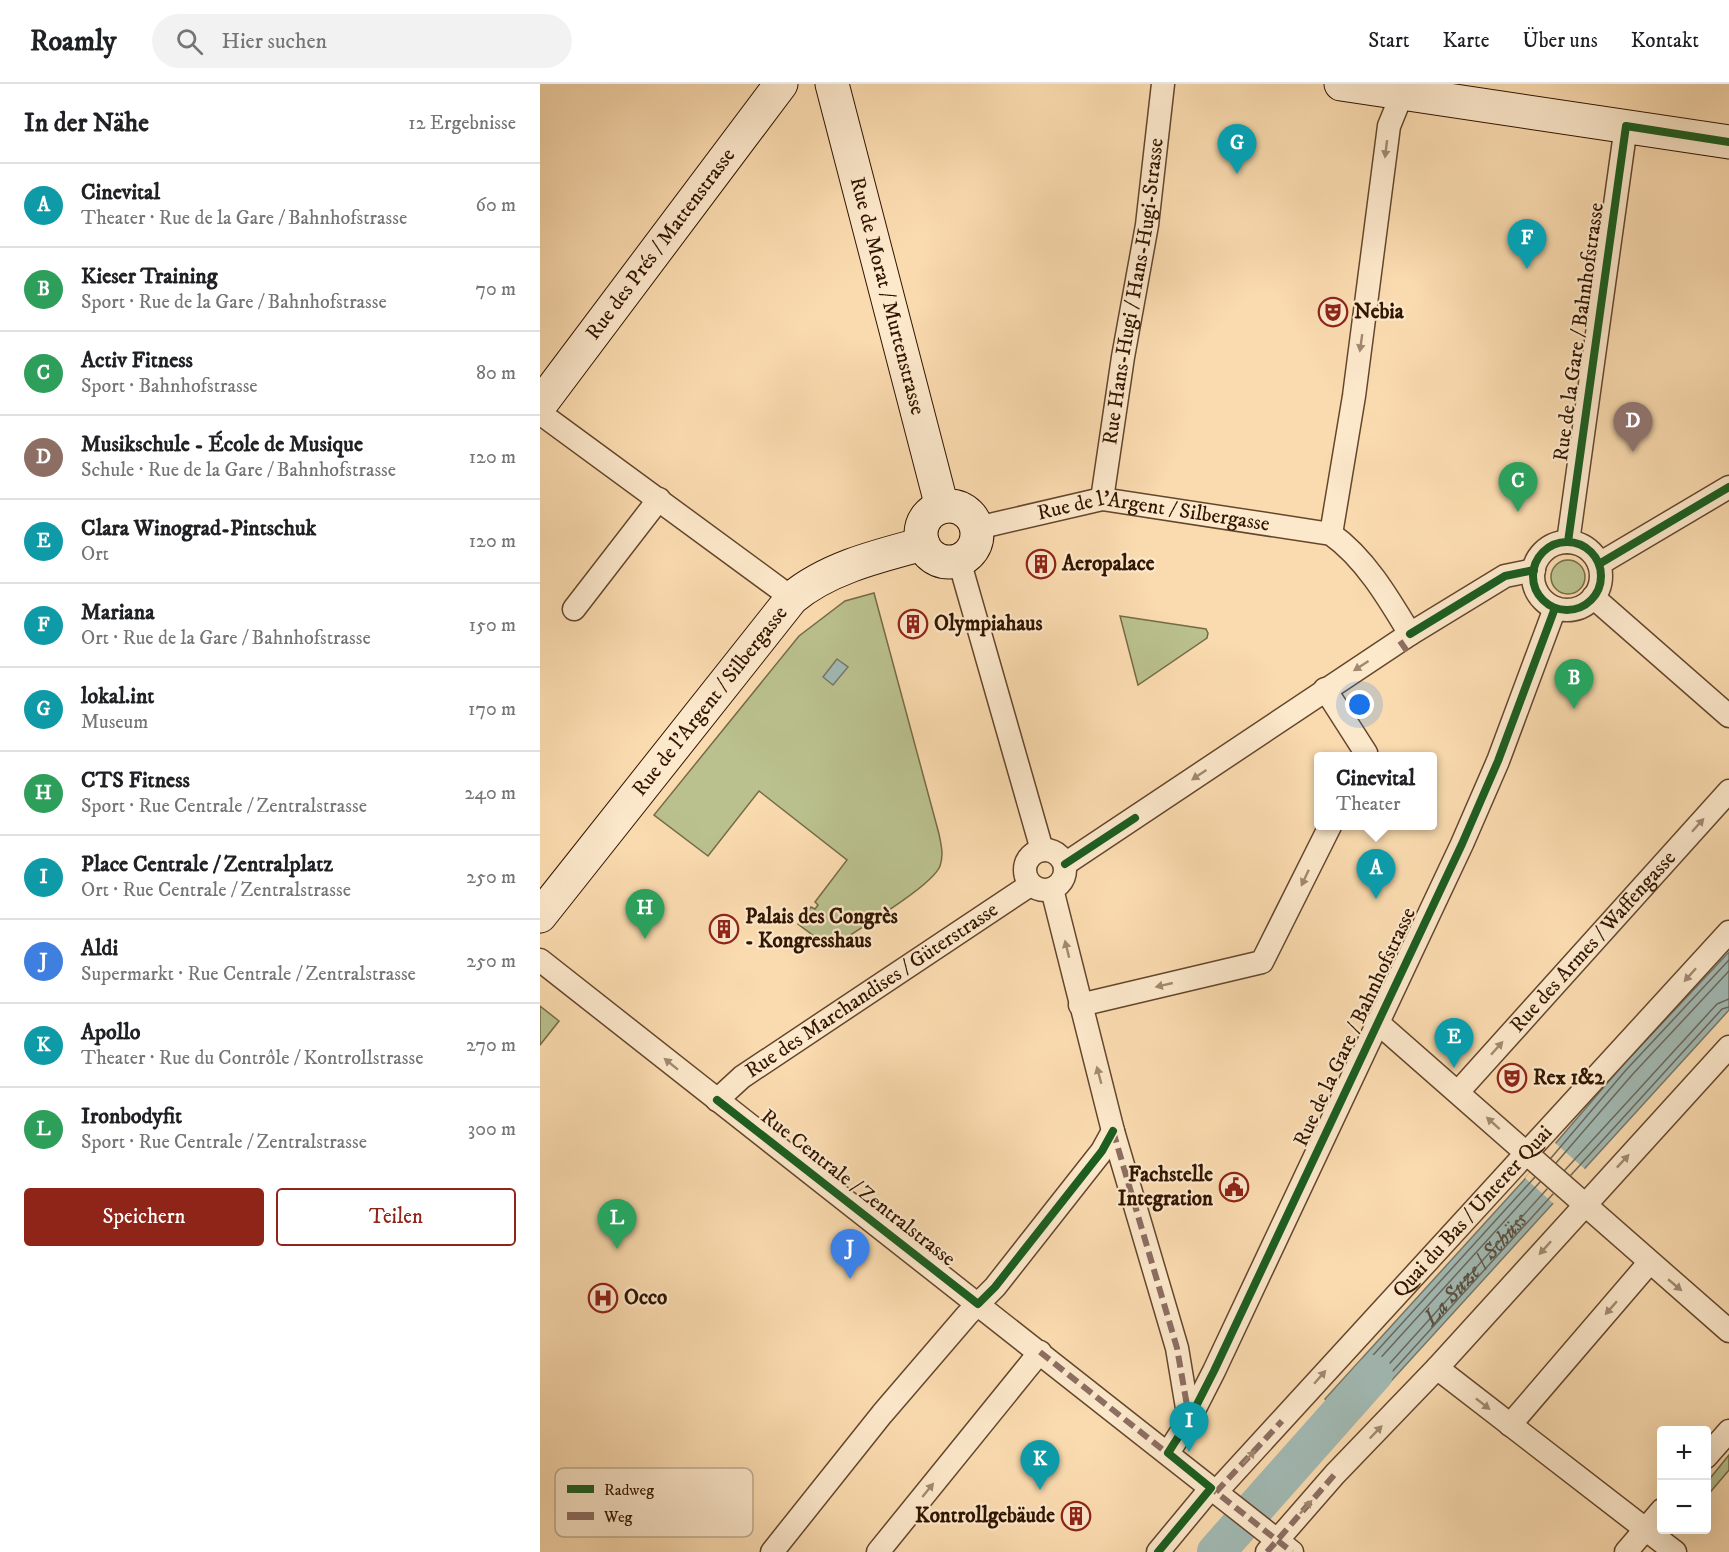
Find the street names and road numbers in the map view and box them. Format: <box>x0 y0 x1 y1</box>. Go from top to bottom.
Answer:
street label: Rue Hans-Hugi / Hans-Hugi-Strasse <box>1097 136 1170 447</box>
street label: Rue des Prés / Mattenstrasse <box>580 143 741 345</box>
street label: Rue de Morat / Murtenstrasse <box>844 174 931 418</box>
street label: Rue de la Gare / Bahnhofstrasse <box>1548 201 1610 463</box>
street label: Rue de l'Argent / Silbergasse <box>1035 486 1272 537</box>
street label: Rue de l'Argent / Silbergasse <box>627 601 794 802</box>
street label: Rue des Armes / Waffengasse <box>1505 845 1682 1038</box>
street label: Rue des Marchandises / Güterstrasse <box>740 897 1003 1084</box>
street label: Rue de la Gare / Bahnhofstrasse <box>1288 903 1422 1151</box>
street label: Rue Centrale / Zentralstrasse <box>755 1104 961 1272</box>
street label: Quai du Bas / Unterer Quai <box>1387 1120 1558 1303</box>

